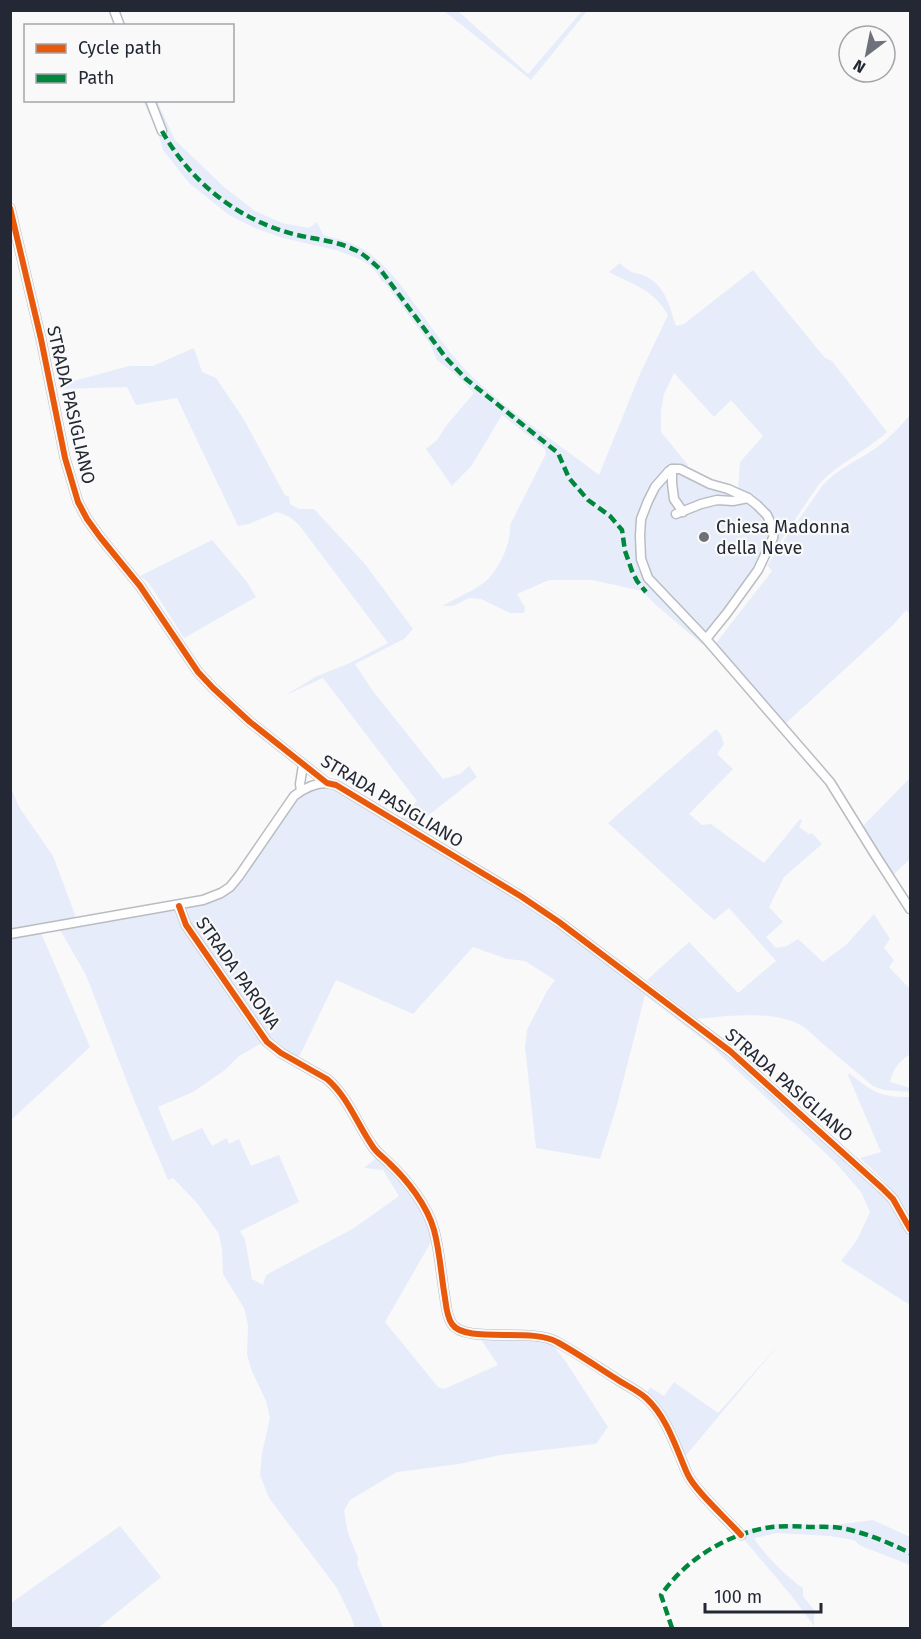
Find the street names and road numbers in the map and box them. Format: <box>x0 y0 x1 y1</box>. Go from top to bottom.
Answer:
street label: STRADA PASIGLIANO <box>42 324 100 486</box>
street label: STRADA PASIGLIANO <box>317 750 467 852</box>
street label: STRADA PARONA <box>191 913 285 1034</box>
street label: STRADA PASIGLIANO <box>721 1024 857 1146</box>

